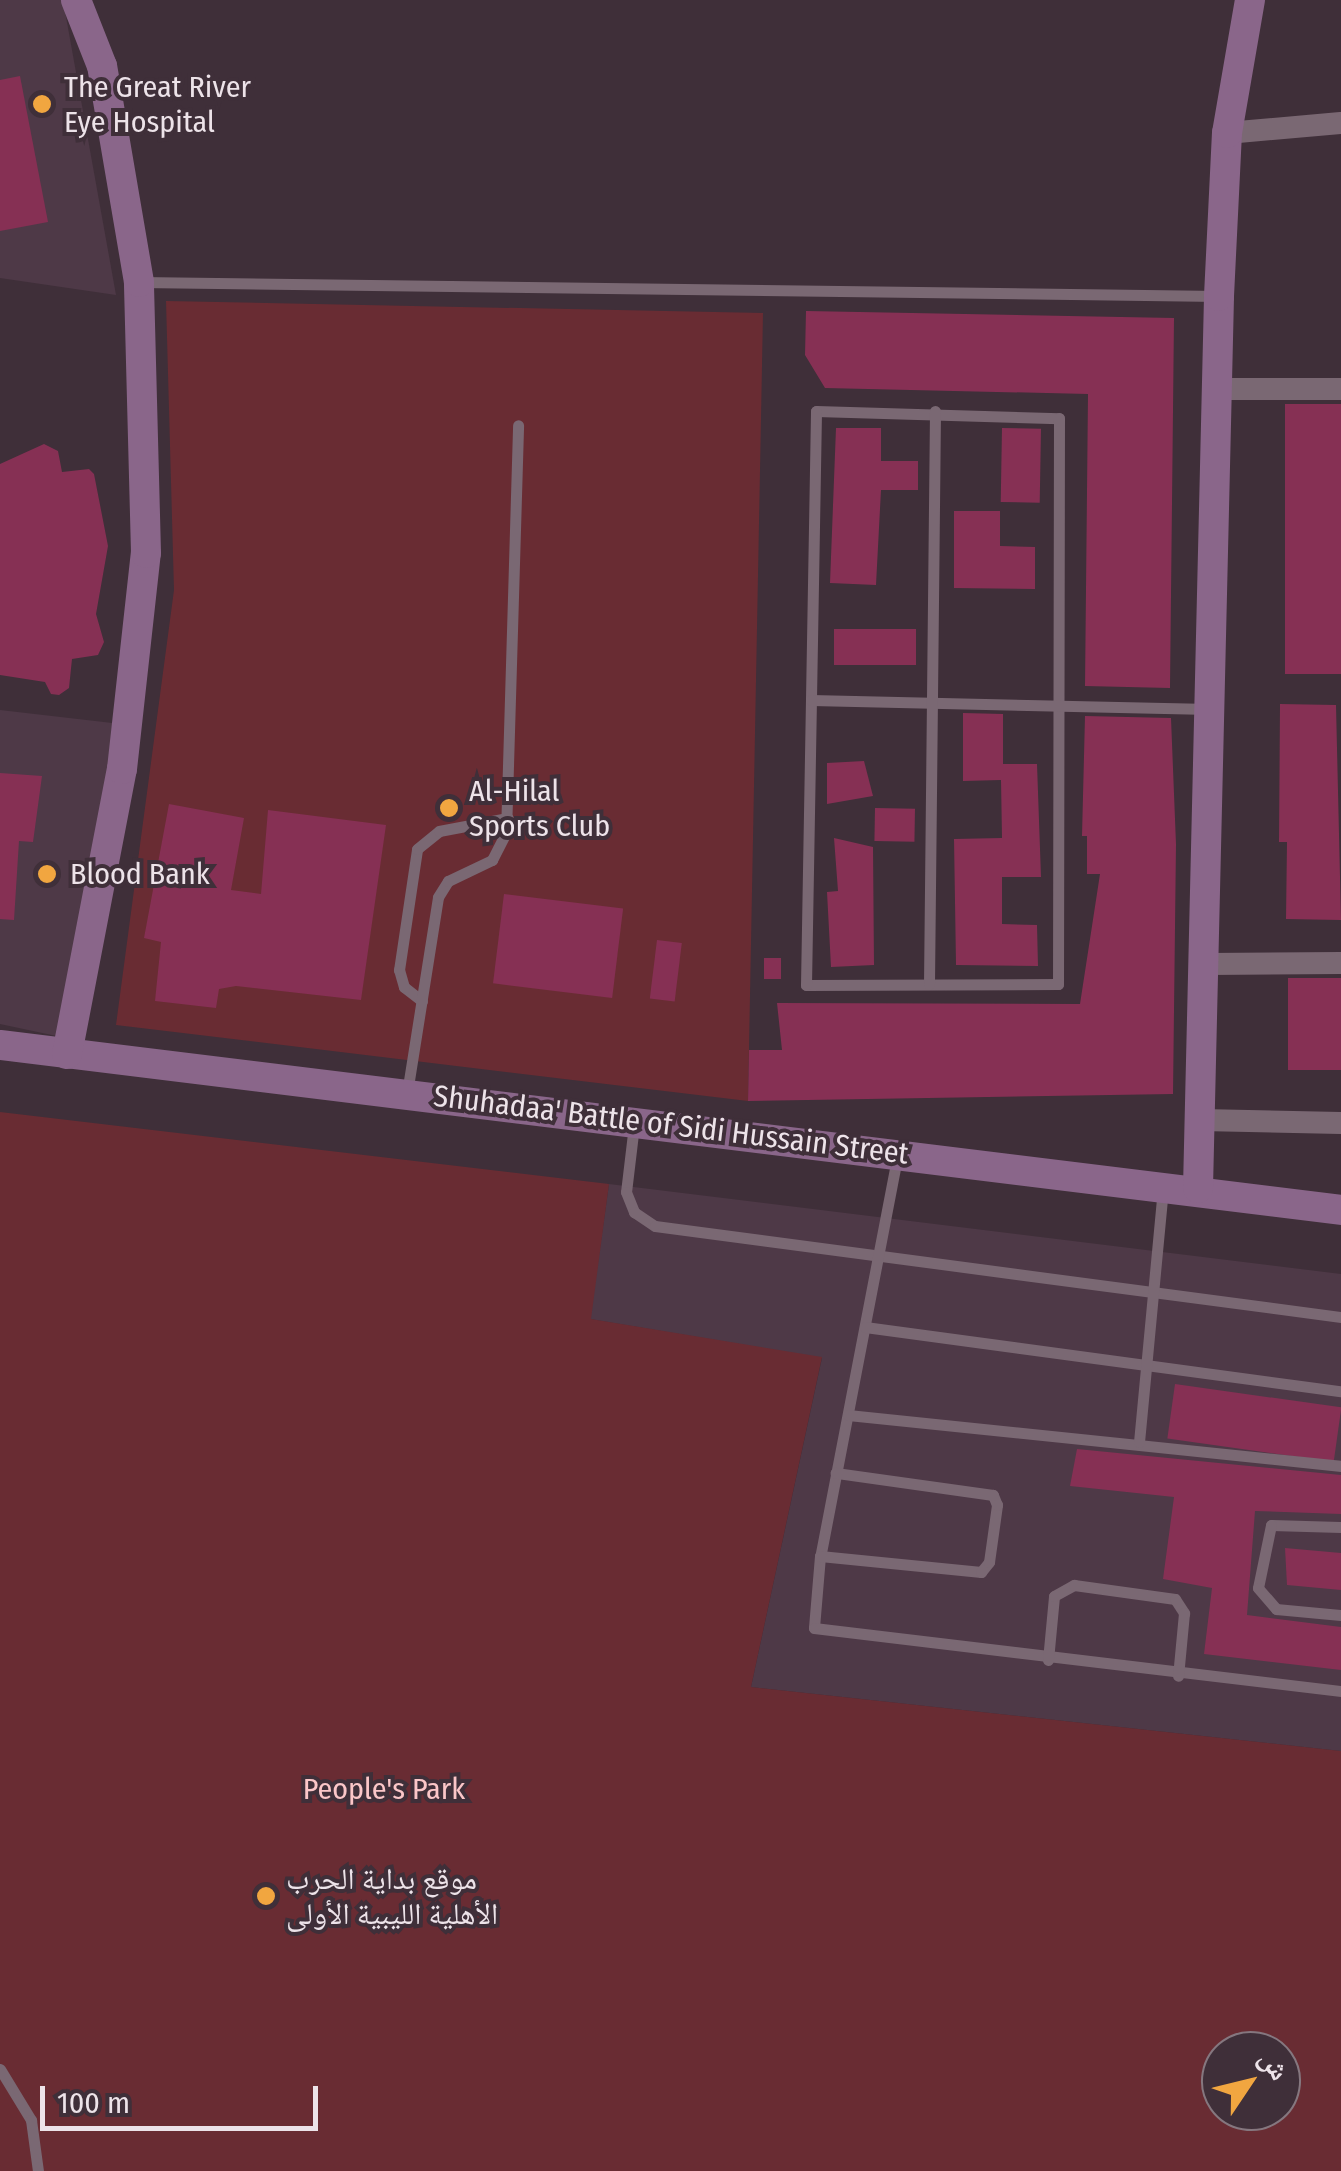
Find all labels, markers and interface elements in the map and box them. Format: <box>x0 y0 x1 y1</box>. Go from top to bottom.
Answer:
place label: The Great River Eye Hospital <box>64 69 251 140</box>
marker: The Great River Eye Hospital <box>29 91 55 117</box>
place label: Al-Hilal Sports Club <box>469 773 610 844</box>
marker: Al-Hilal Sports Club <box>438 797 460 819</box>
place label: Blood Bank <box>70 856 210 892</box>
marker: Blood Bank <box>34 861 60 887</box>
street label: Shuhadaa' Battle of Sidi Hussain Street <box>432 1078 910 1172</box>
park label: People's Park <box>303 1771 465 1807</box>
place label: موقع بداية الحرب الأهلية الليبية الأولى <box>286 1861 498 1932</box>
marker: موقع بداية الحرب الأهلية الليبية الأولى <box>255 1885 277 1907</box>
north arrow <box>1201 2031 1301 2131</box>
text: ش <box>1252 2043 1296 2086</box>
scale bar <box>45 2066 322 2128</box>
text: 100 m <box>57 2085 130 2121</box>

